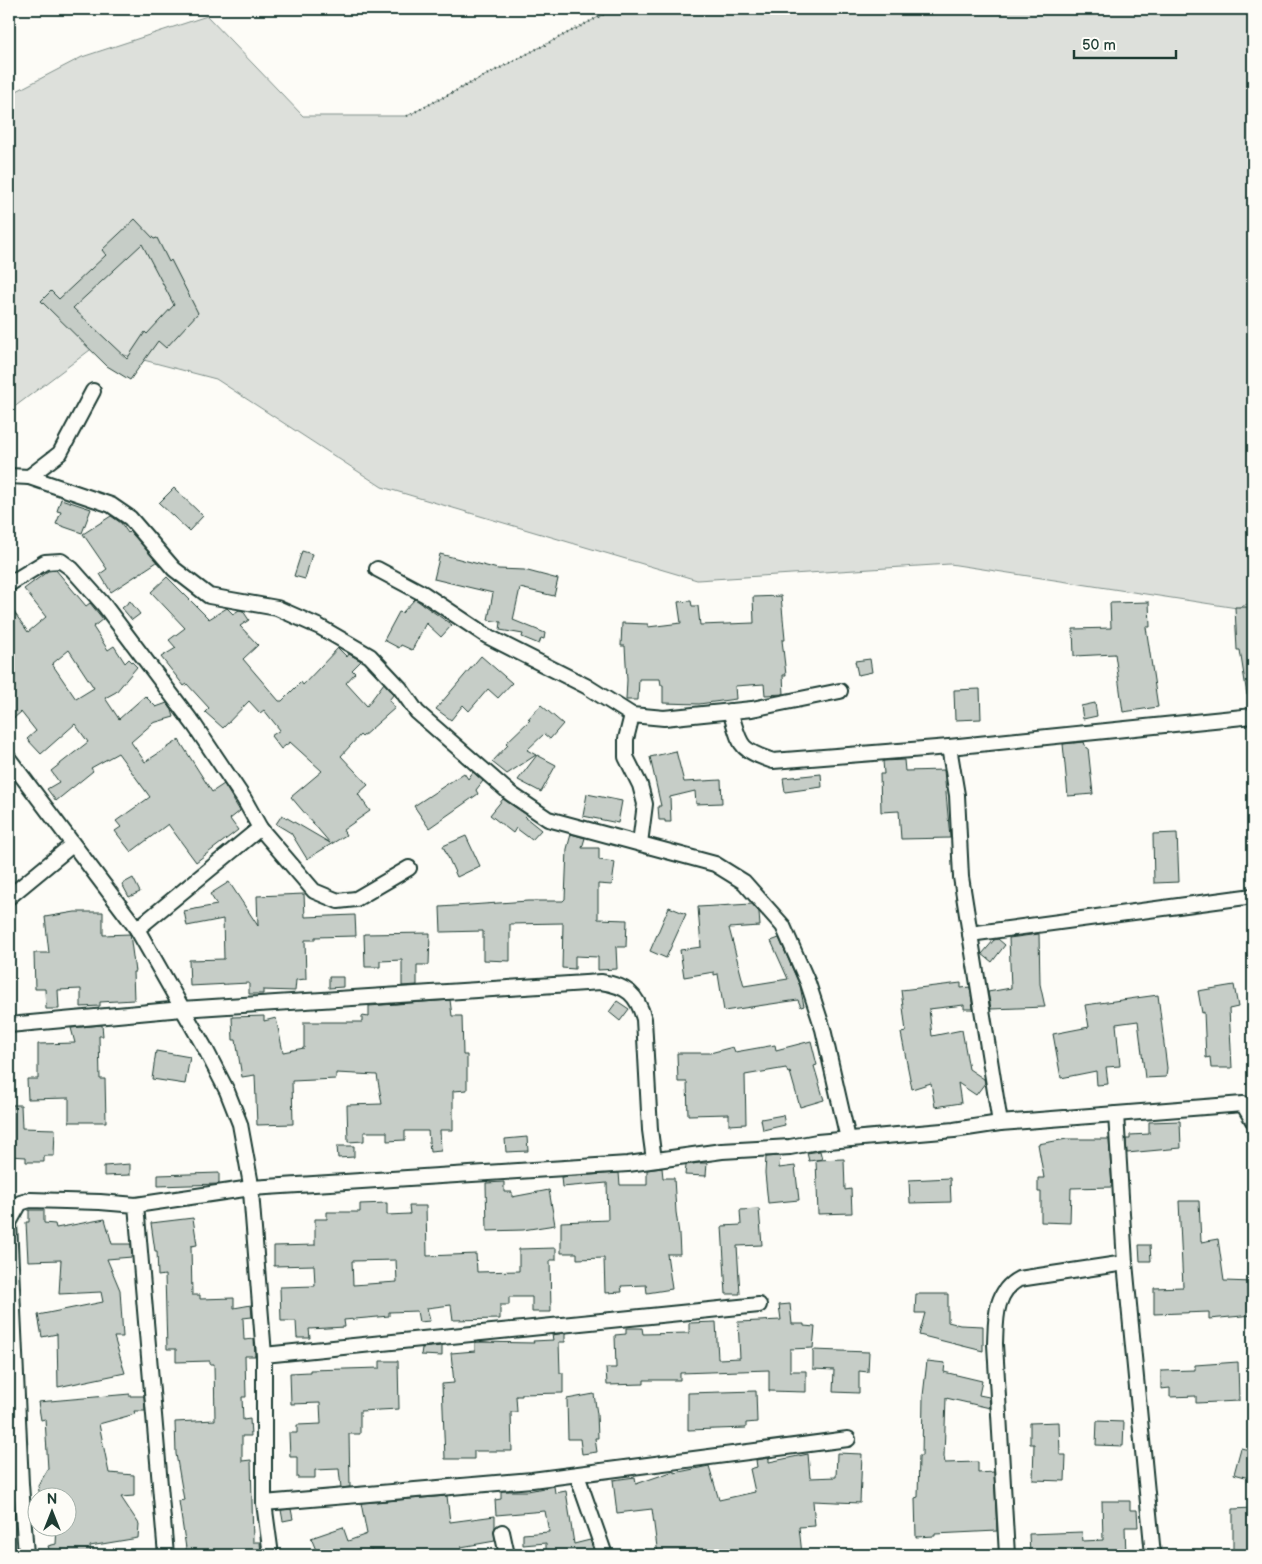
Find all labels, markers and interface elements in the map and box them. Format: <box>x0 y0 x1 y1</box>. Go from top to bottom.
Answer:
scale bar <box>1074 28 1177 60</box>
text: 50 m <box>1082 36 1116 55</box>
north arrow <box>28 1486 78 1536</box>
text: N <box>47 1491 57 1508</box>

